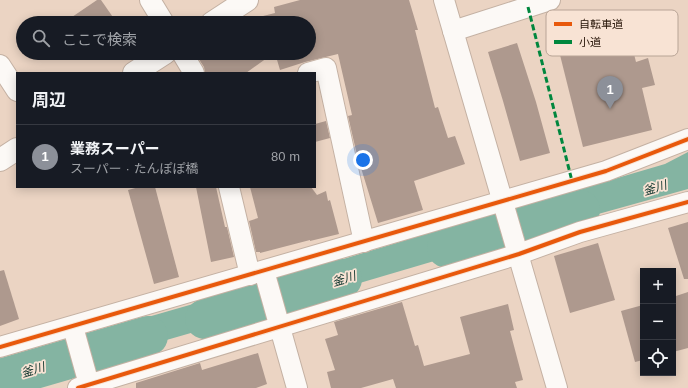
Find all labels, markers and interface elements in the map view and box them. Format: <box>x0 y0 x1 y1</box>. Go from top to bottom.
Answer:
legend <box>546 10 678 56</box>
search box <box>16 16 316 60</box>
text: 自転車道 <box>579 18 623 30</box>
icon: search <box>30 27 52 49</box>
text: ここで検索 <box>62 31 137 48</box>
text: 小道 <box>579 36 601 48</box>
pin: 1 <box>597 76 623 109</box>
text: 周辺 <box>32 91 66 110</box>
text: 業務スーパー <box>70 140 160 157</box>
text: 1 <box>41 149 49 164</box>
text: 80 m <box>271 149 300 164</box>
your location <box>353 150 373 170</box>
text: スーパー · たんぽぽ橋 <box>70 161 198 176</box>
water label: 釜川 <box>642 177 670 198</box>
water label: 釜川 <box>331 268 359 289</box>
map controls <box>640 268 676 376</box>
button: + <box>640 268 676 304</box>
button: − <box>640 304 676 340</box>
button: locate <box>640 340 676 376</box>
water label: 釜川 <box>20 359 48 380</box>

